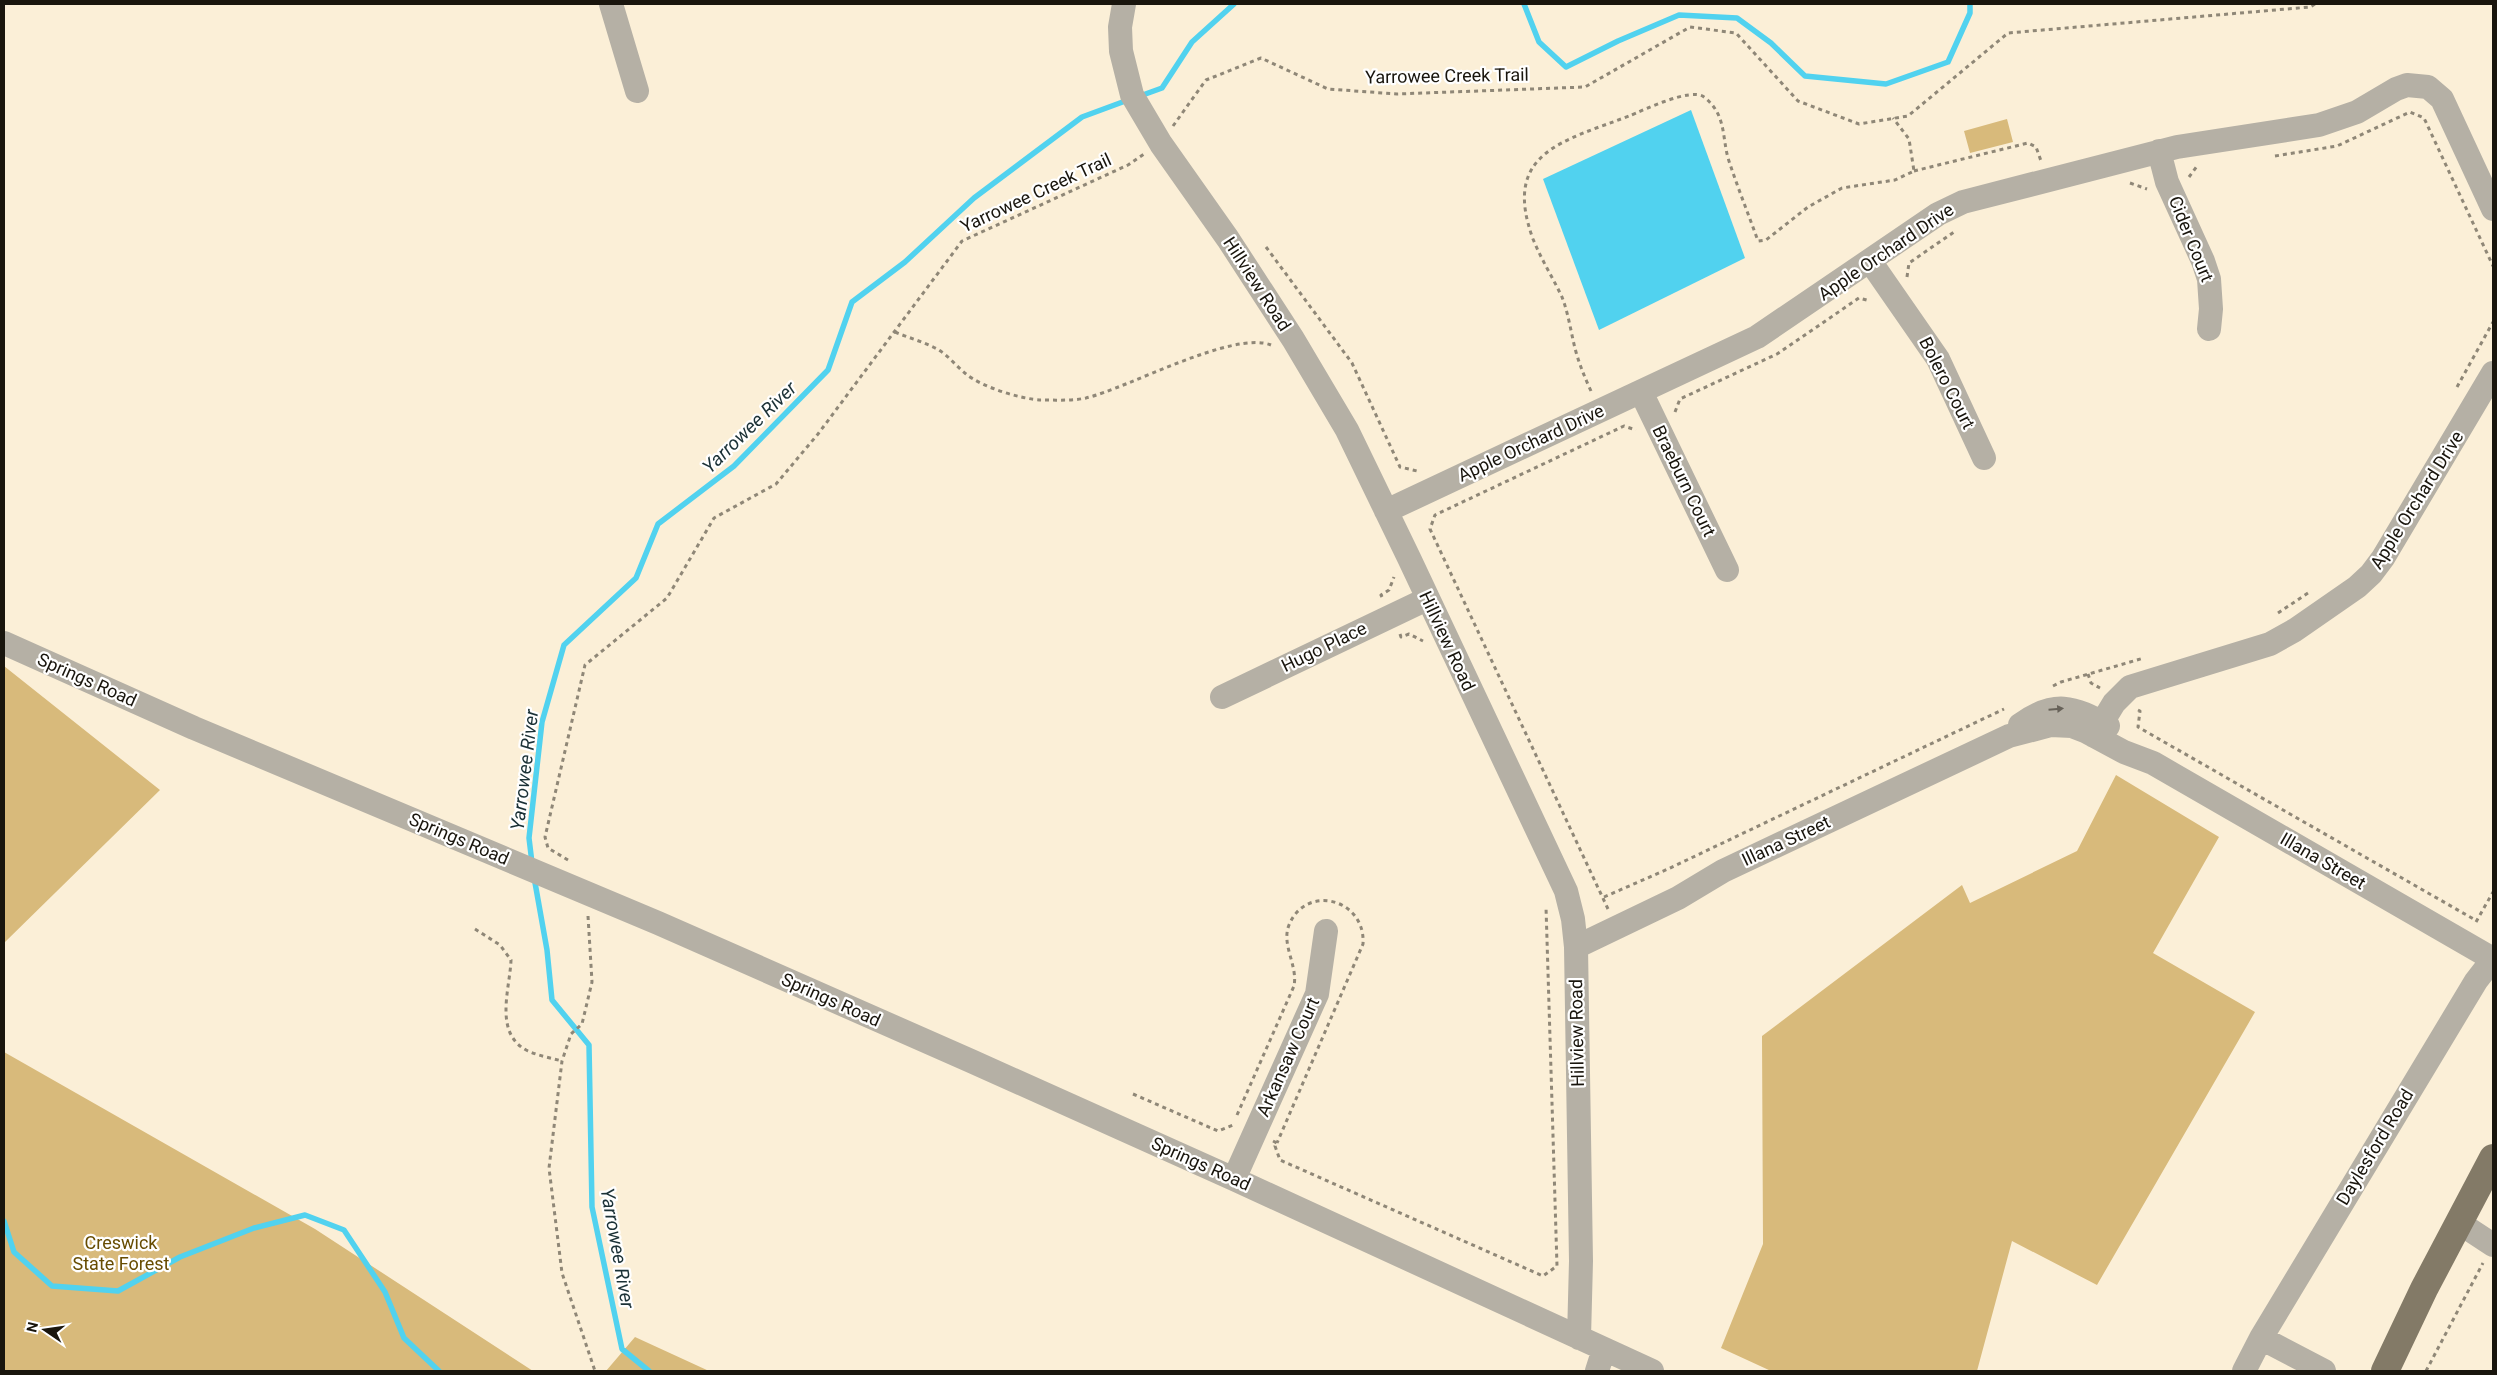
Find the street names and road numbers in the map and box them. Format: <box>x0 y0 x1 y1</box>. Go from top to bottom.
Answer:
street label: Yarrowee Creek Trail <box>1365 64 1529 87</box>
street label: Yarrowee Creek Trail <box>957 148 1114 237</box>
street label: Cider Court <box>2165 193 2218 285</box>
street label: Apple Orchard Drive <box>1814 198 1957 305</box>
street label: Hillview Road <box>1219 233 1296 335</box>
street label: Bolero Court <box>1915 333 1980 432</box>
street label: Apple Orchard Drive <box>1454 399 1607 486</box>
street label: Braeburn Court <box>1648 422 1720 540</box>
street label: Apple Orchard Drive <box>2366 427 2468 573</box>
street label: Hillview Road <box>1415 587 1480 694</box>
street label: Hugo Place <box>1278 617 1370 676</box>
street label: Springs Road <box>34 648 140 711</box>
street label: Springs Road <box>406 808 512 869</box>
street label: Illana Street <box>1738 811 1833 870</box>
street label: Illana Street <box>2277 828 2370 893</box>
street label: Springs Road <box>778 968 884 1031</box>
street label: Hillview Road <box>1565 979 1588 1087</box>
street label: Arkansaw Court <box>1252 994 1323 1120</box>
street label: Daylesford Road <box>2332 1085 2417 1209</box>
street label: Springs Road <box>1148 1132 1254 1195</box>

